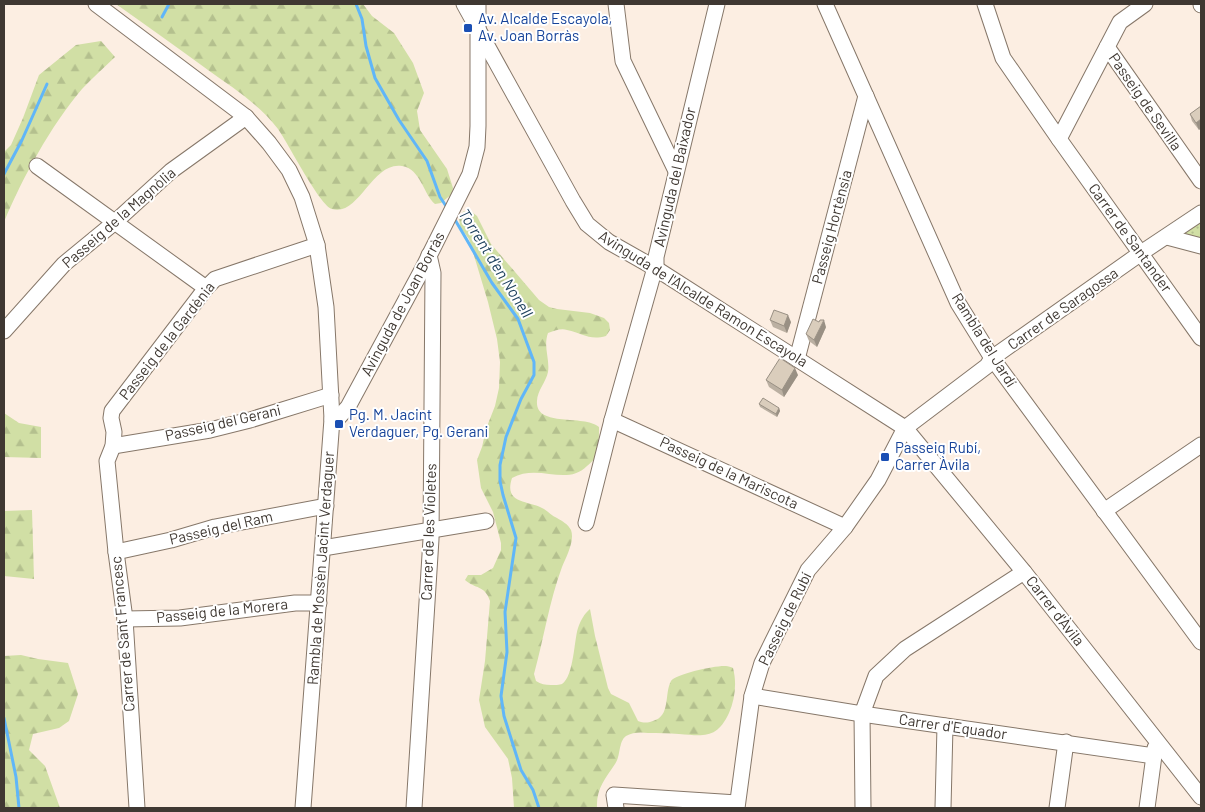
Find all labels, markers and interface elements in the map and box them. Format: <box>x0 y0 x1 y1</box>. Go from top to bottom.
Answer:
place label: Av. Alcalde Escayola, Av. Joan Borràs <box>478 9 613 44</box>
marker: Av. Alcalde Escayola, Av. Joan Borràs <box>462 22 474 34</box>
street label: Passeig de Sevilla <box>1106 49 1186 154</box>
street label: Avinguda del Baixador <box>649 105 699 248</box>
street label: Passeig de la Magnòlia <box>58 163 179 271</box>
street label: Passeig Hortènsia <box>807 168 855 286</box>
street label: Carrer de Santander <box>1085 179 1177 296</box>
water label: Torrent d'en Nonell <box>455 205 538 321</box>
street label: Avinguda de l'Alcalde Ramon Escayola <box>596 226 811 370</box>
street label: Avinguda de Joan Borràs <box>356 228 448 379</box>
street label: Carrer de Saragossa <box>1004 263 1121 353</box>
street label: Passeig de la Gardènia <box>115 278 218 403</box>
street label: Rambla del Jardí <box>949 289 1021 390</box>
street label: Passeig del Gerani <box>163 400 282 444</box>
place label: Pg. M. Jacint Verdaguer, Pg. Gerani <box>349 405 488 440</box>
marker: Pg. M. Jacint Verdaguer, Pg. Gerani <box>333 418 345 430</box>
street label: Passeig de la Mariscota <box>657 432 802 512</box>
place label: Passeig Rubí, Carrer Àvila <box>895 438 981 473</box>
street label: Rambla de Mossèn Jacint Verdaguer <box>303 450 337 685</box>
marker: Passeig Rubí, Carrer Àvila <box>879 451 891 463</box>
street label: Carrer de les Violetes <box>417 463 439 601</box>
street label: Passeig del Ram <box>167 506 274 548</box>
street label: Carrer de Sant Francesc <box>106 555 138 713</box>
street label: Passeig de Rubí <box>754 569 814 668</box>
street label: Carrer d'Àvila <box>1023 572 1089 649</box>
street label: Passeig de la Morera <box>155 594 289 626</box>
street label: Carrer d'Equador <box>898 710 1009 743</box>

